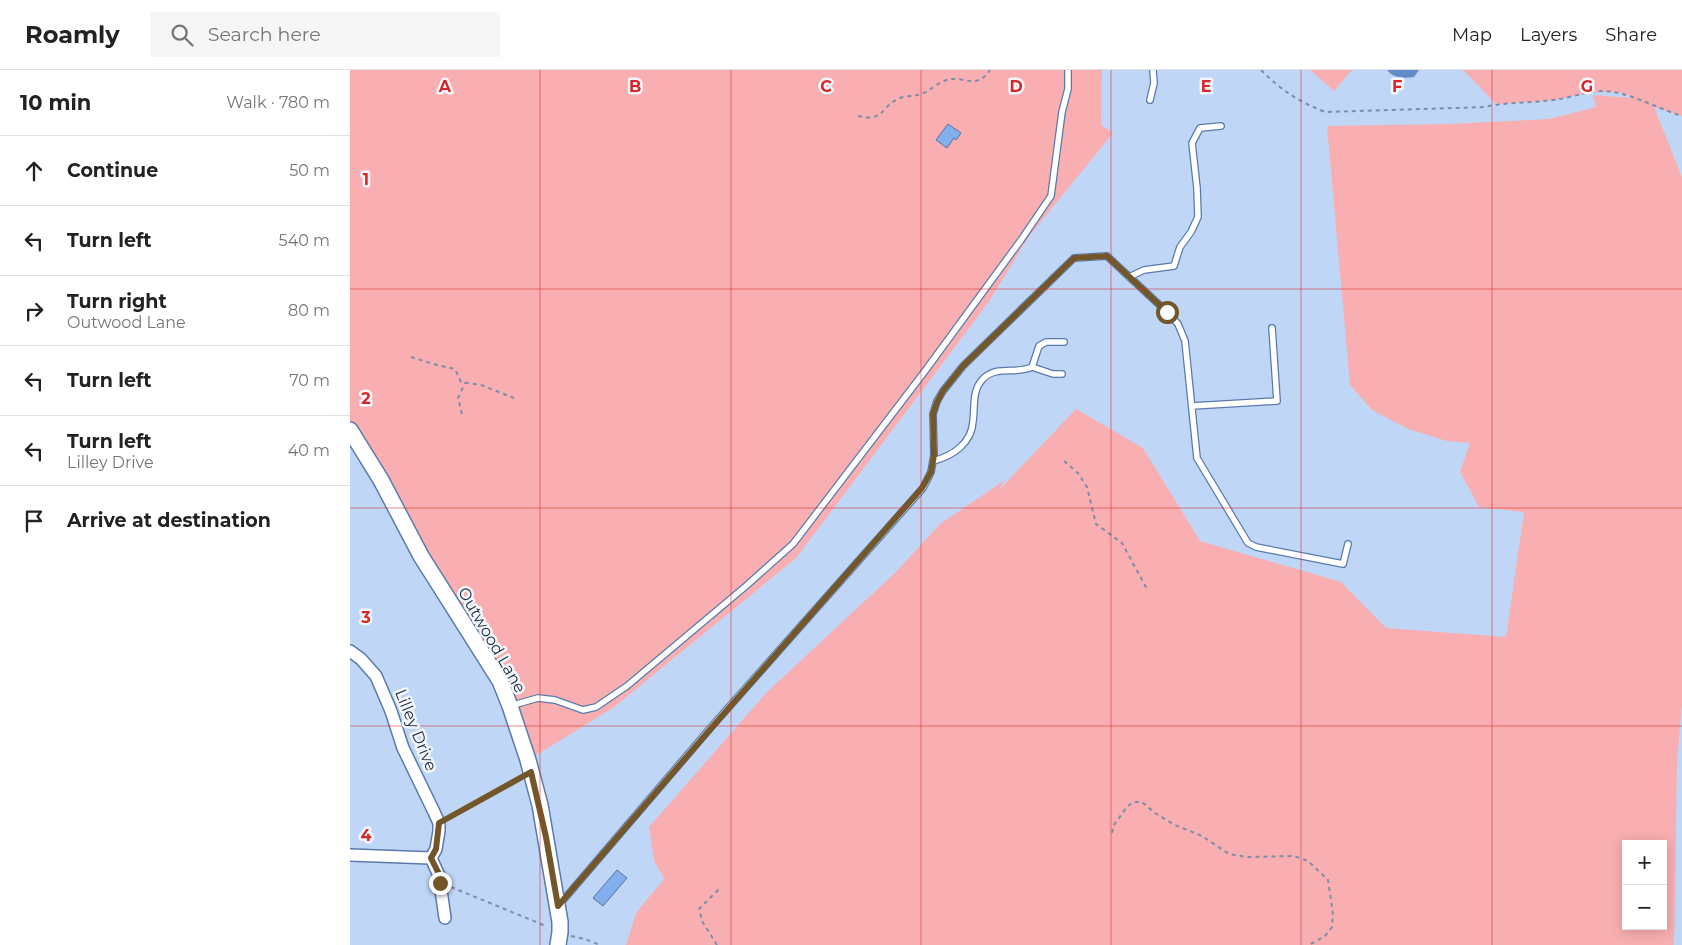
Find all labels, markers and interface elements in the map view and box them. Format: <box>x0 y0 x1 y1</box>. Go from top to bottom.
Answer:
search box <box>150 12 500 57</box>
text: Roamly <box>25 20 120 49</box>
icon: search <box>168 21 196 49</box>
text: Search here <box>208 23 321 46</box>
text: Map <box>1452 24 1492 46</box>
text: Layers <box>1520 24 1577 46</box>
text: Share <box>1605 24 1657 46</box>
text: A <box>438 77 452 96</box>
text: B <box>629 77 641 96</box>
text: C <box>820 77 832 96</box>
text: D <box>1009 77 1023 96</box>
text: E <box>1201 77 1211 96</box>
text: F <box>1392 77 1402 96</box>
text: G <box>1581 77 1593 96</box>
text: 10 min <box>20 90 91 115</box>
text: Walk · 780 m <box>226 93 330 112</box>
icon: ahead <box>20 157 48 185</box>
text: Continue <box>67 159 158 182</box>
text: 50 m <box>289 161 330 180</box>
text: 1 <box>363 170 369 189</box>
icon: left <box>20 227 48 255</box>
text: Turn left <box>67 229 152 252</box>
text: 540 m <box>279 231 330 250</box>
text: Turn right <box>67 290 167 313</box>
icon: right <box>20 297 48 325</box>
text: 80 m <box>288 301 330 320</box>
route start <box>1156 301 1179 324</box>
text: Outwood Lane <box>67 313 186 332</box>
icon: left <box>20 367 48 395</box>
text: Turn left <box>67 369 152 392</box>
text: 70 m <box>289 371 330 390</box>
text: 2 <box>361 389 371 408</box>
text: Turn left <box>67 430 152 453</box>
icon: left <box>20 437 48 465</box>
text: 40 m <box>288 441 330 460</box>
text: Lilley Drive <box>67 453 154 472</box>
icon: arrive <box>20 507 48 535</box>
text: Arrive at destination <box>67 509 271 532</box>
street label: Outwood Lane <box>454 584 530 696</box>
text: 3 <box>360 608 371 627</box>
street label: Lilley Drive <box>391 686 441 774</box>
text: 4 <box>360 826 372 845</box>
map controls <box>1622 840 1667 930</box>
button: + <box>1622 840 1667 885</box>
route end <box>429 872 452 895</box>
button: − <box>1622 885 1667 930</box>

